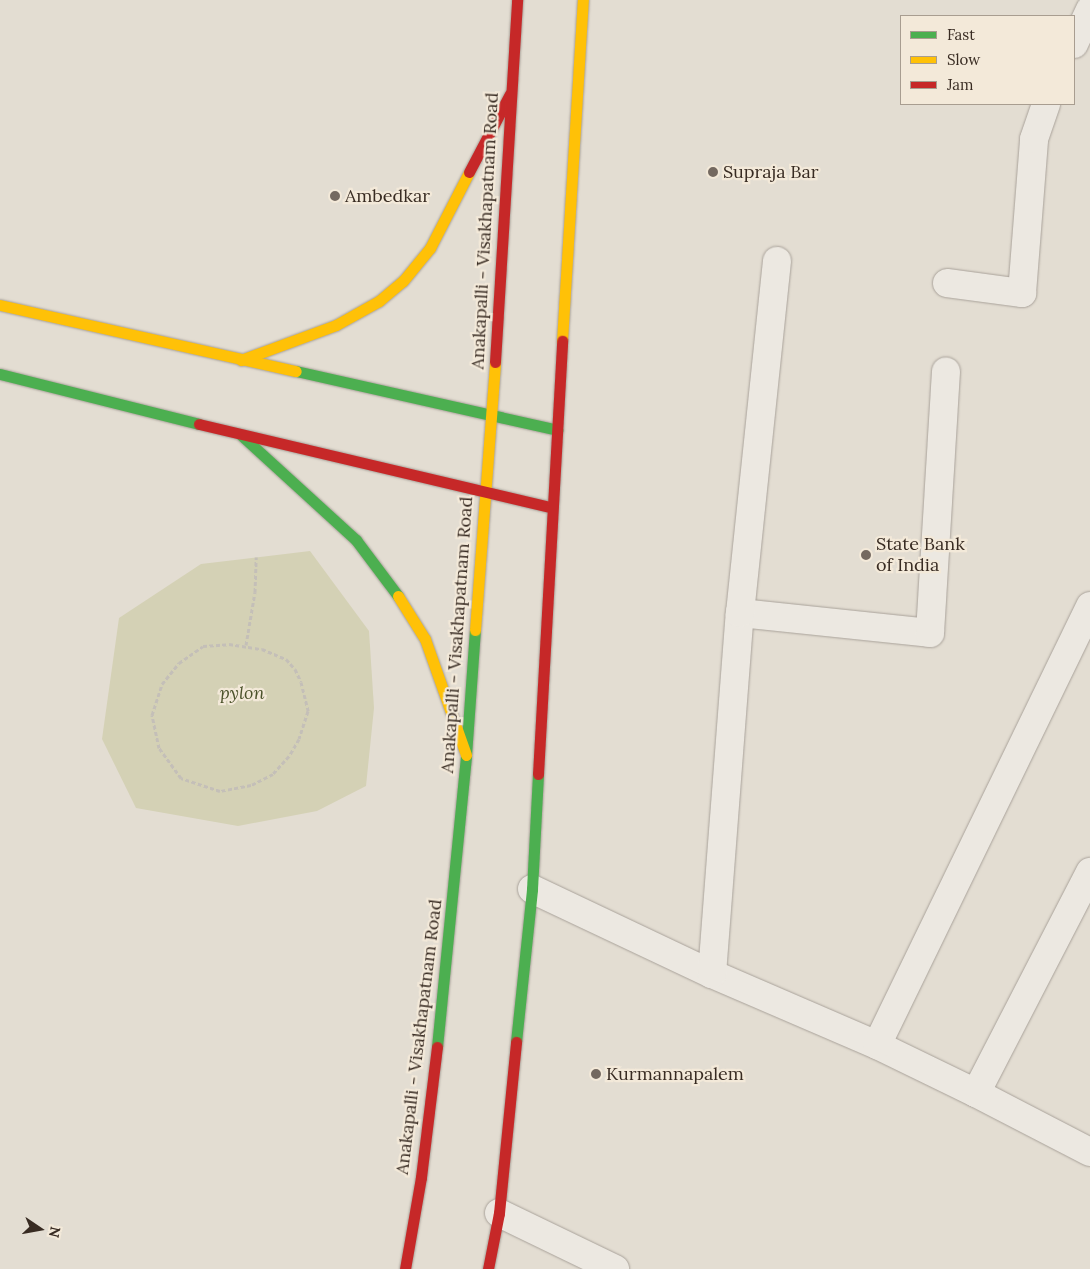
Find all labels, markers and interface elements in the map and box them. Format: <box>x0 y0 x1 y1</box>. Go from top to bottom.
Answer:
legend <box>900 15 1075 105</box>
text: Fast <box>947 25 975 44</box>
text: Slow <box>947 50 980 69</box>
text: Jam <box>947 75 974 94</box>
street label: Anakapalli - Visakhapatnam Road <box>467 92 503 370</box>
place label: Supraja Bar <box>723 161 819 183</box>
marker: Supraja Bar <box>707 166 719 178</box>
place label: Ambedkar <box>345 185 430 207</box>
marker: Ambedkar <box>329 190 341 202</box>
street label: Anakapalli - Visakhapatnam Road <box>437 496 477 774</box>
place label: State Bank of India <box>876 534 965 576</box>
marker: State Bank of India <box>860 549 872 561</box>
park label: pylon <box>219 682 265 704</box>
street label: Anakapalli - Visakhapatnam Road <box>391 898 447 1176</box>
place label: Kurmannapalem <box>606 1063 744 1085</box>
marker: Kurmannapalem <box>590 1068 602 1080</box>
north arrow <box>15 1204 65 1254</box>
text: N <box>45 1225 65 1239</box>

